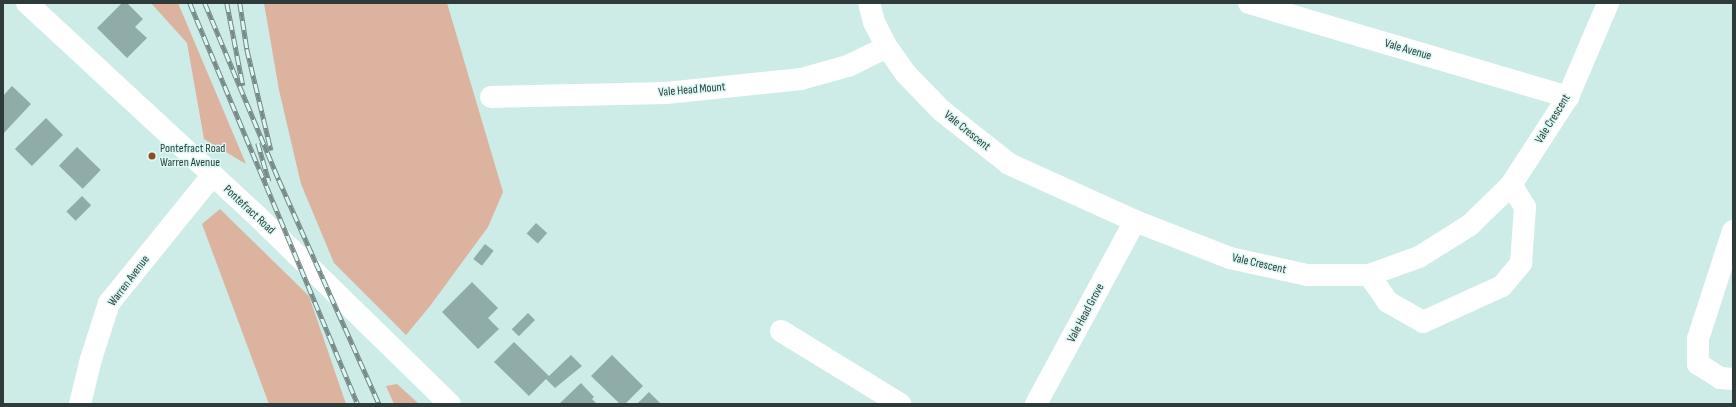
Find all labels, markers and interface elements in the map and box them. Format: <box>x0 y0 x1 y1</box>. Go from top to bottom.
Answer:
street label: Vale Avenue <box>1383 36 1433 64</box>
street label: Vale Head Mount <box>658 80 726 100</box>
street label: Vale Crescent <box>1532 92 1574 146</box>
street label: Vale Crescent <box>941 108 993 154</box>
place label: Pontefract Road Warren Avenue <box>160 142 225 170</box>
marker: Pontefract Road Warren Avenue <box>147 151 157 161</box>
street label: Pontefract Road <box>220 182 278 238</box>
street label: Vale Crescent <box>1230 251 1288 277</box>
street label: Warren Avenue <box>105 253 153 309</box>
street label: Vale Head Grove <box>1064 281 1108 345</box>

